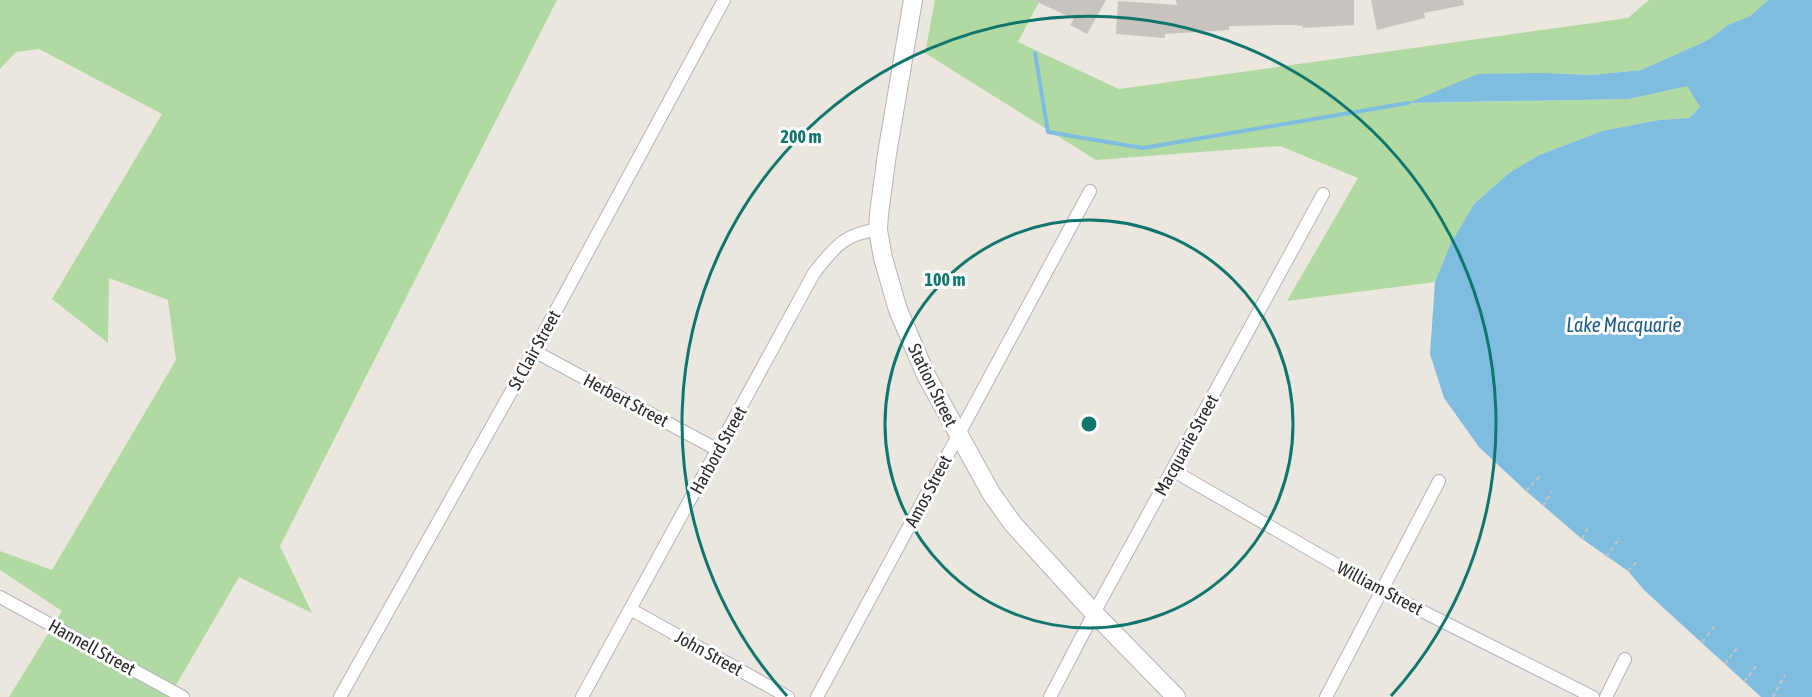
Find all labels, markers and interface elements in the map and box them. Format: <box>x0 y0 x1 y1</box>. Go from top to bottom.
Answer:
text: 200 m <box>781 126 821 147</box>
text: 100 m <box>925 269 965 290</box>
street label: St Clair Street <box>504 306 564 394</box>
water label: Lake Macquarie <box>1566 313 1682 336</box>
street label: Station Street <box>904 340 962 430</box>
street label: Herbert Street <box>580 369 672 431</box>
street label: Macquarie Street <box>1150 391 1222 499</box>
street label: Harbord Street <box>685 403 751 497</box>
centre of rings <box>1079 414 1099 434</box>
street label: Amos Street <box>900 451 956 531</box>
street label: William Street <box>1333 557 1427 619</box>
street label: Hannell Street <box>45 615 139 679</box>
street label: John Street <box>672 626 746 680</box>

